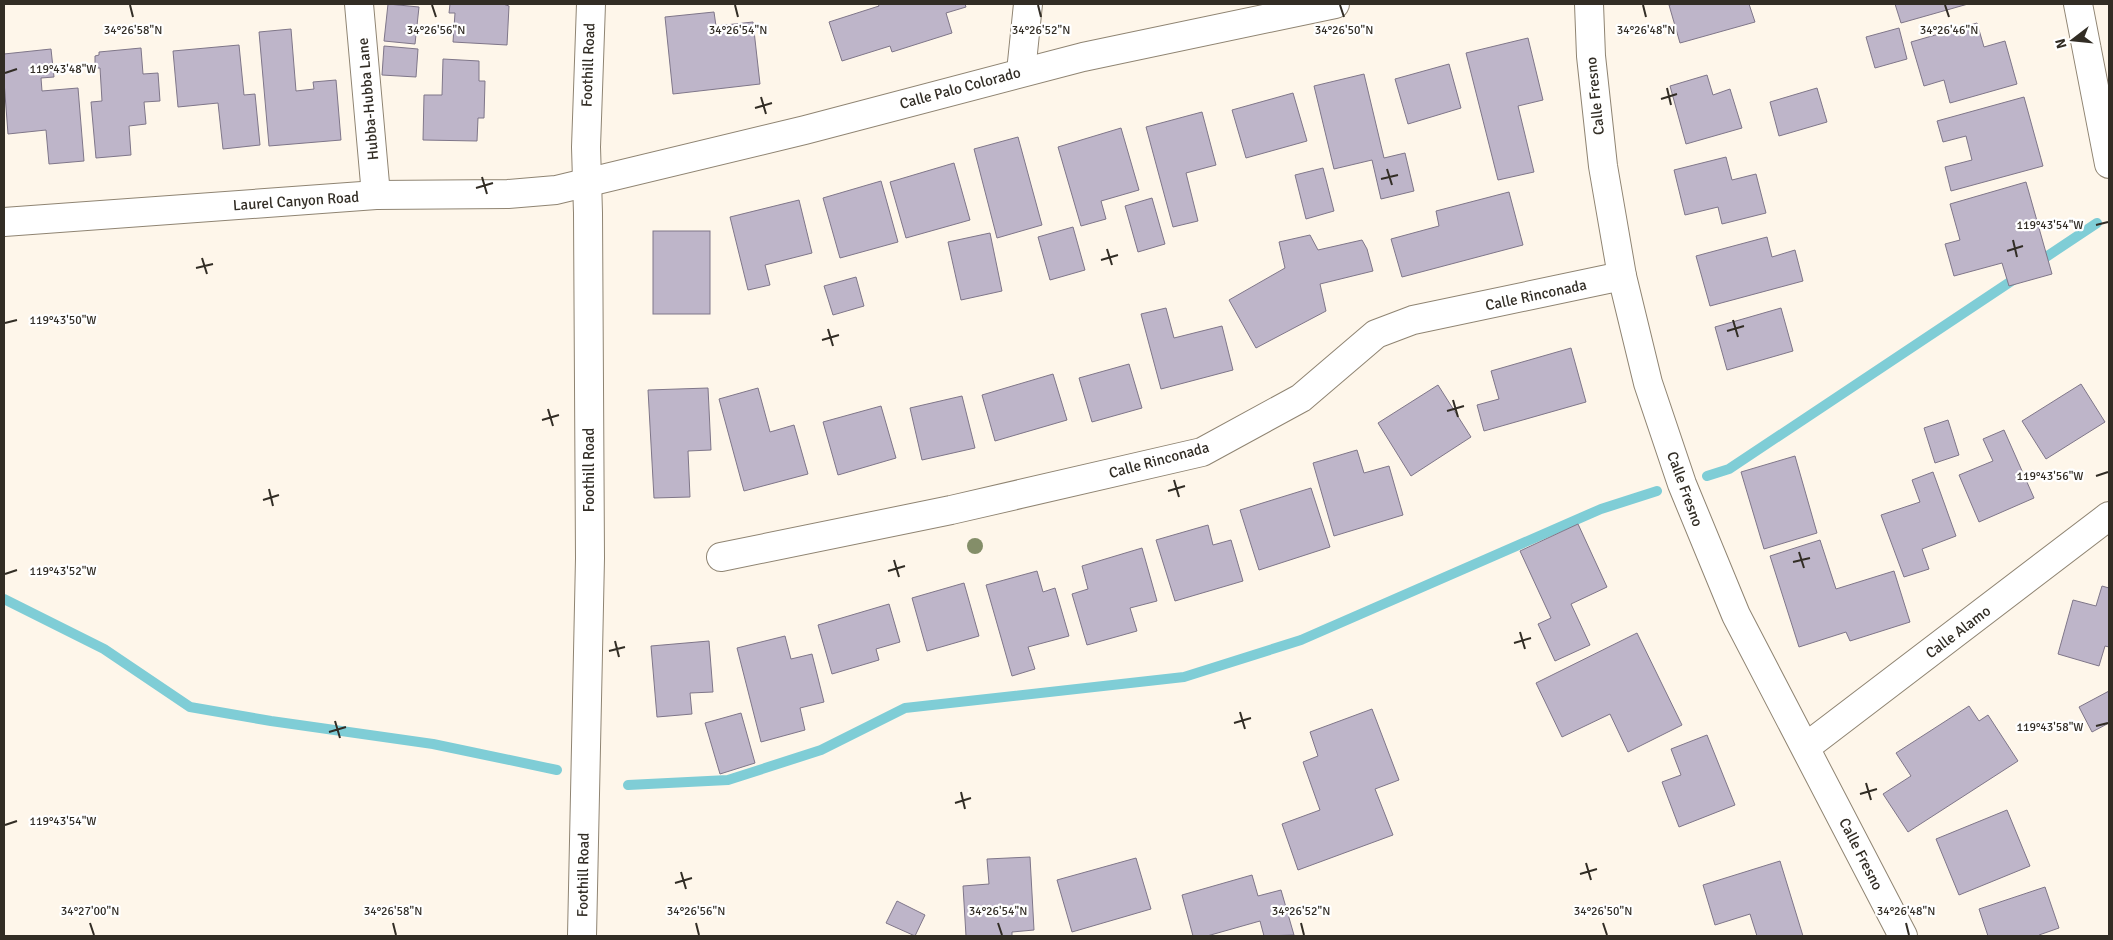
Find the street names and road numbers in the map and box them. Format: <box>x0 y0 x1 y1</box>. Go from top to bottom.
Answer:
street label: Foothill Road <box>578 22 598 107</box>
street label: Hubba-Hubba Lane <box>354 37 382 161</box>
street label: Calle Fresno <box>1582 56 1608 136</box>
street label: Calle Palo Colorado <box>898 63 1023 113</box>
street label: Laurel Canyon Road <box>232 188 360 214</box>
street label: Calle Rinconada <box>1484 275 1588 315</box>
street label: Foothill Road <box>580 428 598 512</box>
street label: Calle Rinconada <box>1107 438 1211 482</box>
street label: Calle Fresno <box>1663 449 1707 529</box>
street label: Calle Alamo <box>1922 602 1994 662</box>
street label: Calle Fresno <box>1835 815 1887 893</box>
street label: Foothill Road <box>573 833 593 917</box>

